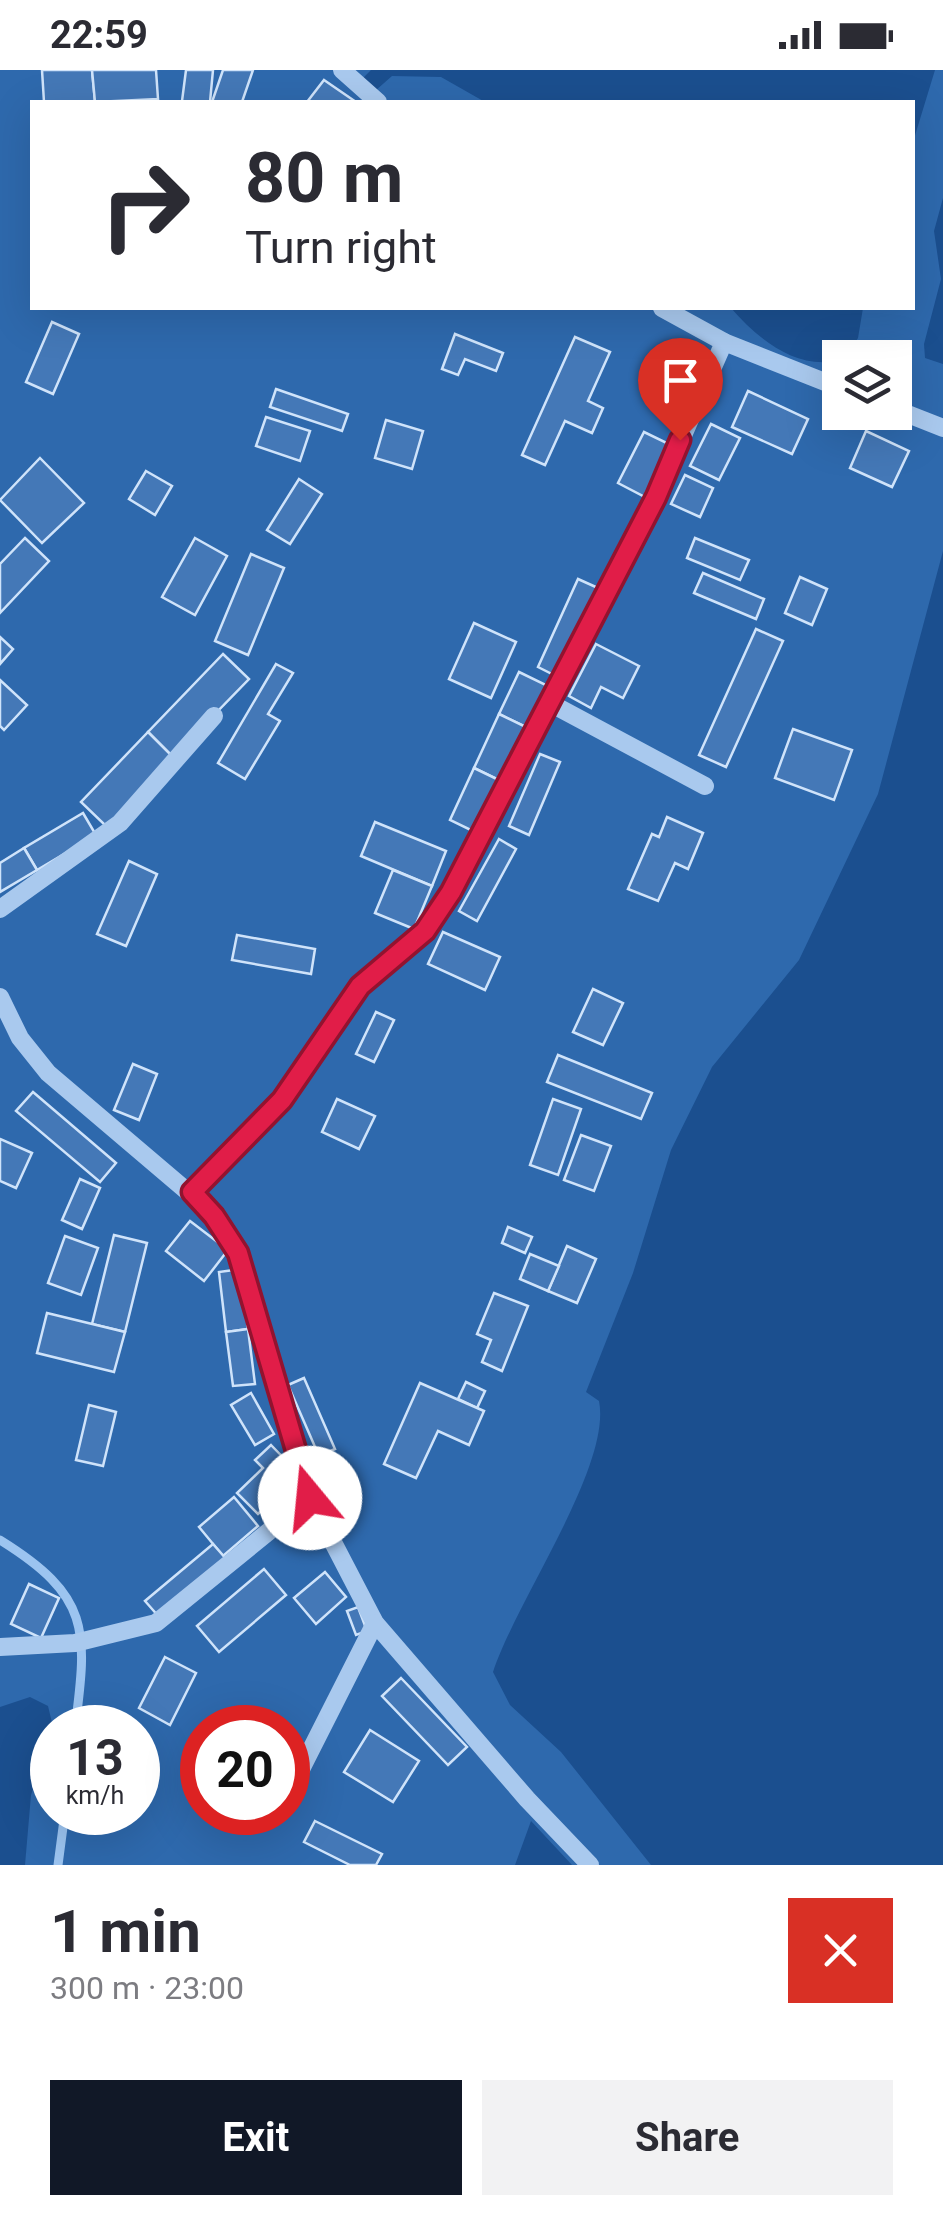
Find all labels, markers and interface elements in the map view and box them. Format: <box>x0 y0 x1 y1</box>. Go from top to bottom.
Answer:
text: 22:59 <box>50 13 148 57</box>
text: 80 m <box>245 137 403 219</box>
icon: right <box>80 140 210 270</box>
text: Turn right <box>245 221 437 274</box>
pin <box>638 338 723 441</box>
map controls <box>822 340 912 430</box>
button: layers <box>822 340 912 430</box>
icon: arrive <box>653 353 708 408</box>
position arrow <box>258 1446 362 1550</box>
speed limit sign: 20 <box>180 1705 310 1835</box>
text: 13 <box>66 1729 124 1787</box>
text: km/h <box>66 1781 124 1810</box>
text: 1 min <box>50 1896 201 1967</box>
button: close <box>788 1898 893 2003</box>
text: 300 m · 23:00 <box>50 1969 244 2007</box>
button: Exit <box>50 2080 462 2195</box>
button: Share <box>482 2080 893 2195</box>

